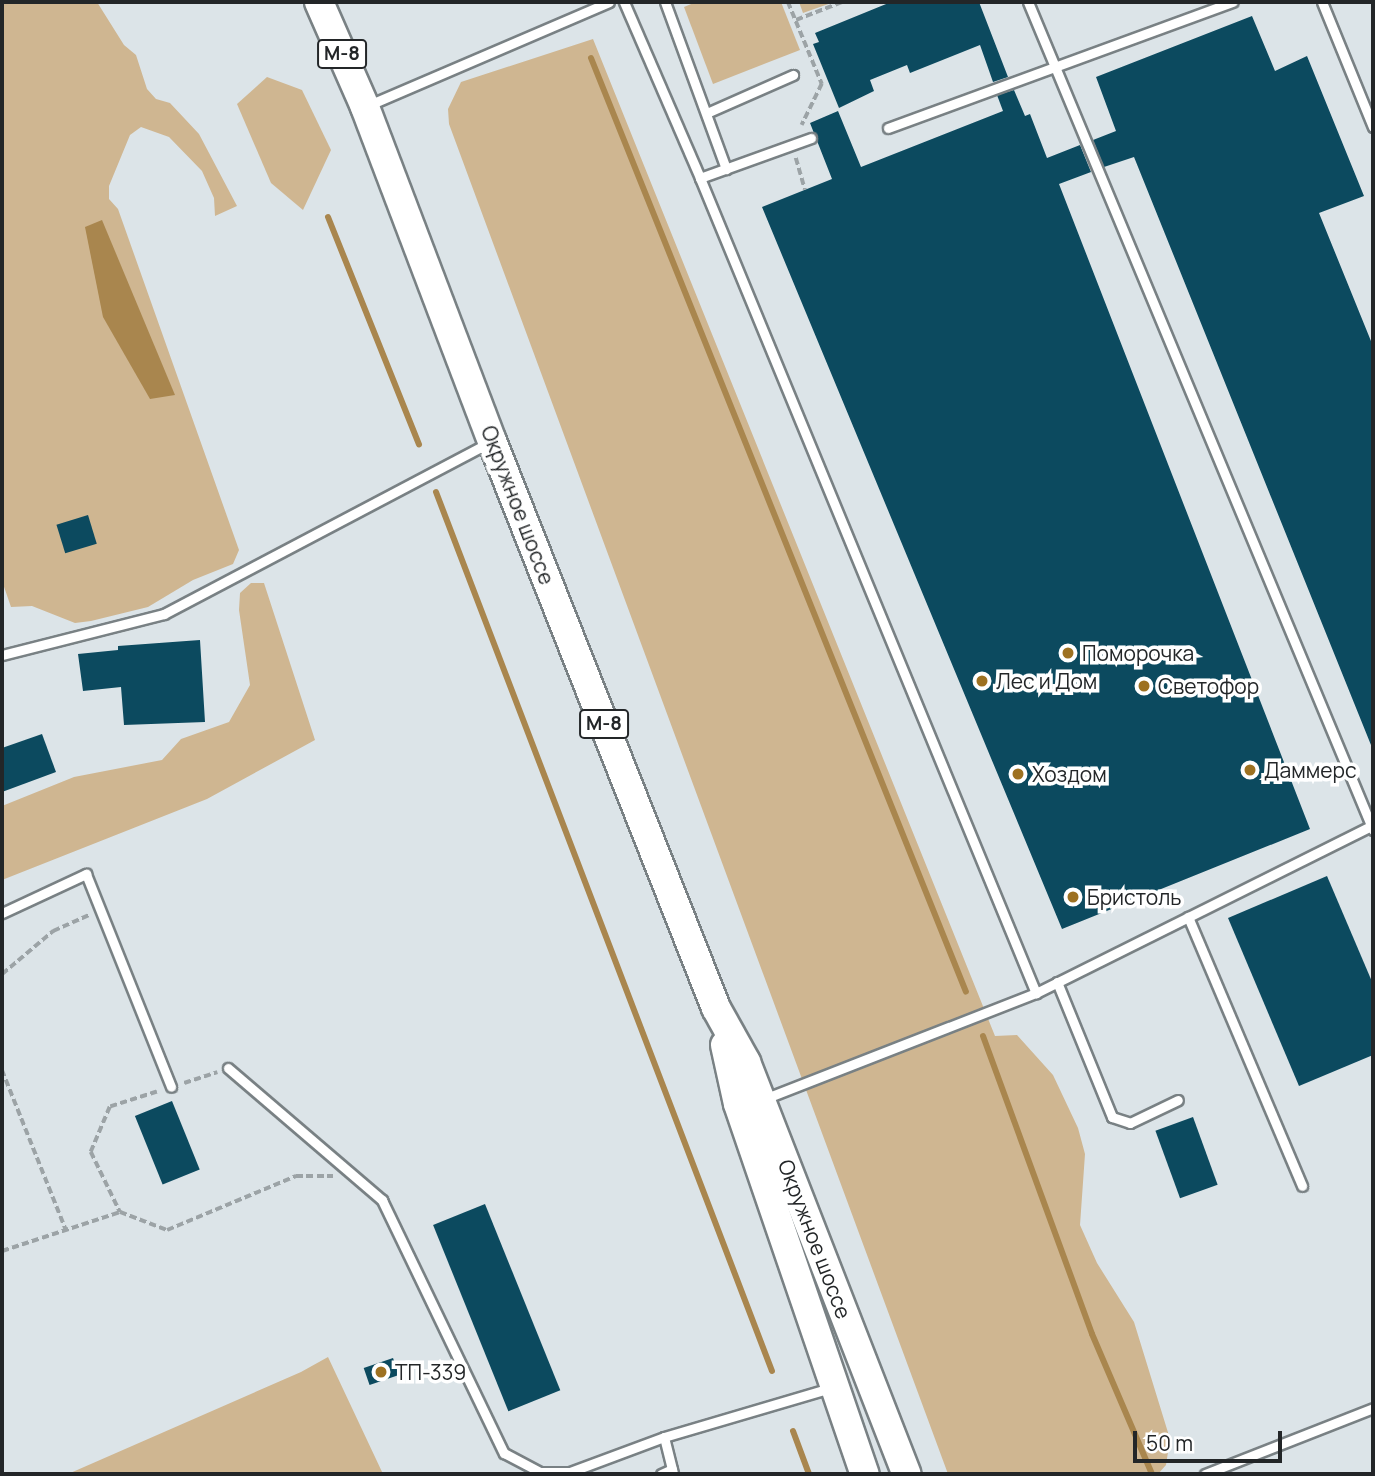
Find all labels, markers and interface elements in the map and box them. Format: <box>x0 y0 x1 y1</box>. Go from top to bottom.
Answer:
road number: М-8 <box>316 38 368 70</box>
street label: Окружное шоссе <box>476 422 560 588</box>
place label: Поморочка <box>1082 640 1194 666</box>
marker: Поморочка <box>1060 645 1076 661</box>
place label: Лес и Дом <box>996 668 1097 694</box>
marker: Лес и Дом <box>974 673 990 689</box>
place label: Светофор <box>1158 673 1259 699</box>
marker: Светофор <box>1136 678 1152 694</box>
road number: М-8 <box>578 708 630 740</box>
place label: Даммерс <box>1264 757 1357 783</box>
place label: Хоздом <box>1032 761 1107 787</box>
marker: Даммерс <box>1242 762 1258 778</box>
marker: Хоздом <box>1010 766 1026 782</box>
place label: Бристоль <box>1087 884 1182 910</box>
marker: Бристоль <box>1065 889 1081 905</box>
street label: Окружное шоссе <box>773 1156 857 1322</box>
place label: ТП-339 <box>395 1359 466 1385</box>
marker: ТП-339 <box>373 1364 389 1380</box>
scale bar <box>1137 1416 1286 1460</box>
text: 50 m <box>1146 1429 1193 1457</box>

